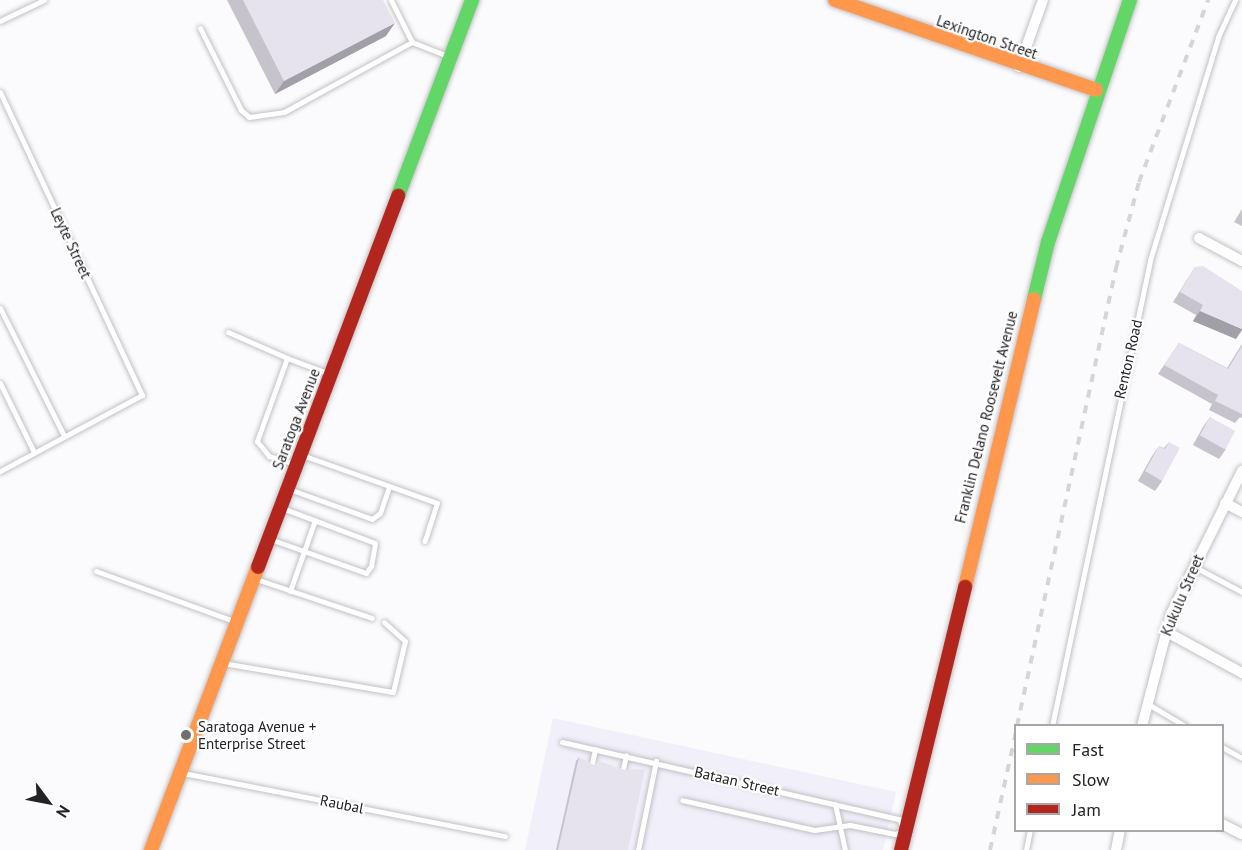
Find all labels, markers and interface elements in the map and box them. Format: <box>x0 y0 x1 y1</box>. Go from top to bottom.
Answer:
street label: Lexington Street <box>934 11 1040 63</box>
street label: Leyte Street <box>47 205 95 281</box>
street label: Franklin Delano Roosevelt Avenue <box>951 309 1021 525</box>
street label: Renton Road <box>1110 318 1146 400</box>
street label: Saratoga Avenue <box>268 366 324 472</box>
street label: Kukulu Street <box>1157 552 1207 638</box>
place label: Saratoga Avenue + Enterprise Street <box>198 717 317 752</box>
legend <box>1014 724 1224 832</box>
marker: Saratoga Avenue + Enterprise Street <box>179 728 193 742</box>
text: Fast <box>1072 738 1104 761</box>
street label: Bataan Street <box>693 762 781 800</box>
text: Slow <box>1072 768 1110 791</box>
north arrow <box>18 772 78 832</box>
street label: Raubal <box>319 791 365 817</box>
text: Jam <box>1072 798 1101 821</box>
text: N <box>52 802 75 821</box>

